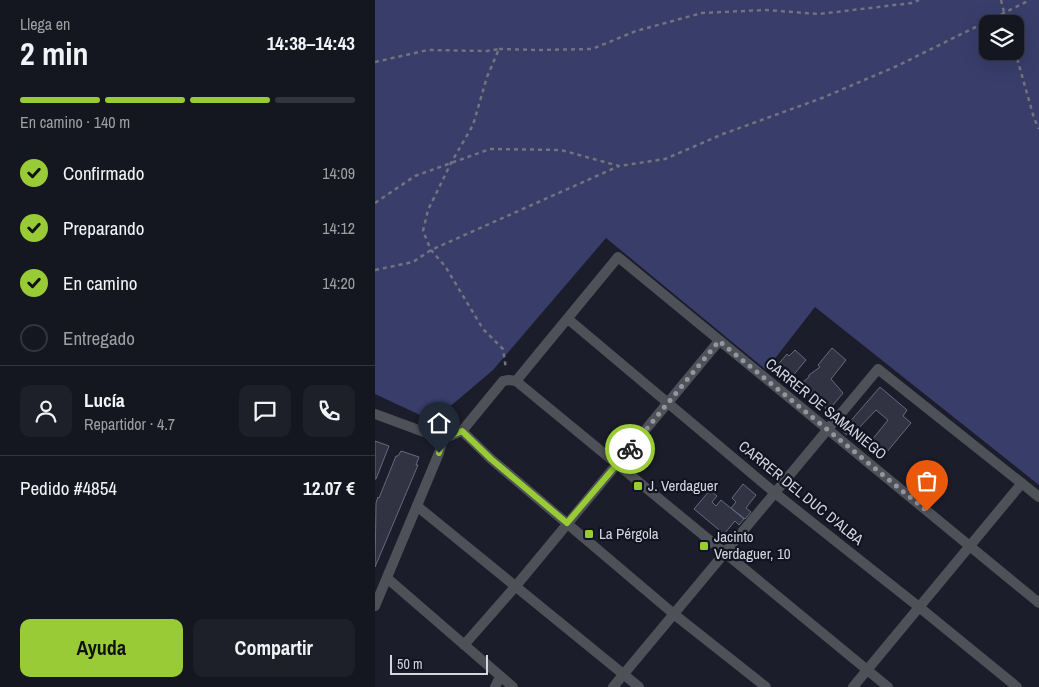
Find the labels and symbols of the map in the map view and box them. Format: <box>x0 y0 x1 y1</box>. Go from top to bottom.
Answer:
street label: CARRER DE SAMANIEGO <box>761 353 891 464</box>
pin <box>418 402 460 453</box>
courier <box>605 424 655 474</box>
street label: CARRER DEL DUC D'ALBA <box>734 436 869 550</box>
pin <box>906 460 948 511</box>
place label: J. Verdaguer <box>648 475 718 496</box>
marker: J. Verdaguer <box>632 480 644 492</box>
place label: La Pérgola <box>599 523 659 544</box>
place label: Jacinto Verdaguer, 10 <box>714 526 791 564</box>
marker: La Pérgola <box>583 528 595 540</box>
marker: Jacinto Verdaguer, 10 <box>698 540 710 552</box>
scale bar <box>390 652 487 675</box>

